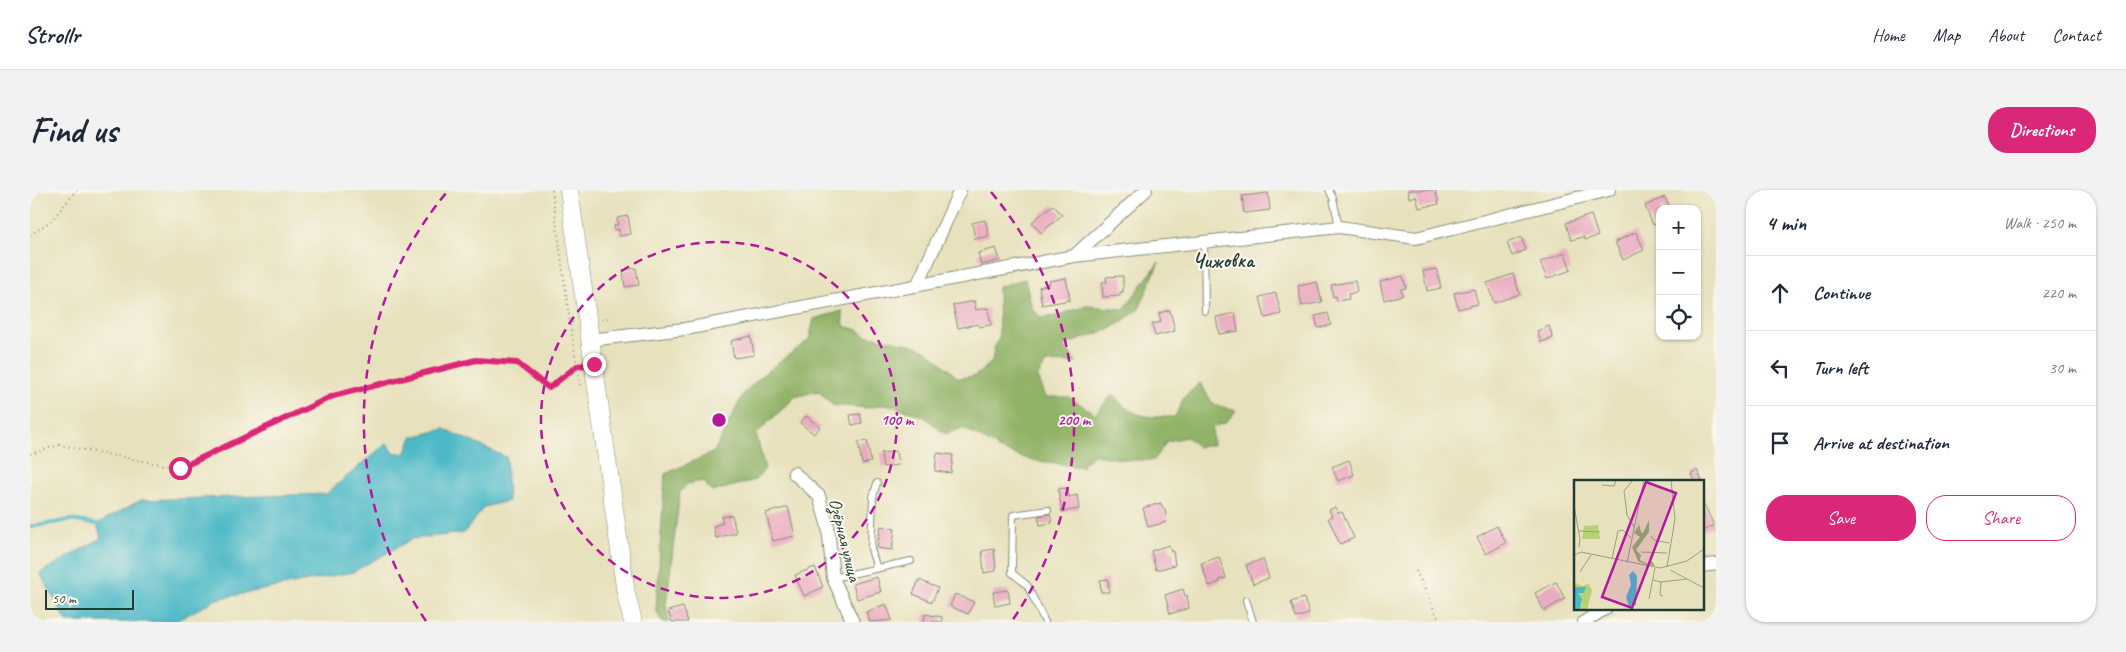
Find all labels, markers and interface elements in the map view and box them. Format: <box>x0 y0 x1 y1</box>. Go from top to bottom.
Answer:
text: Strollr <box>25 20 80 50</box>
text: Home <box>1872 24 1905 46</box>
text: Map <box>1933 24 1960 46</box>
text: About <box>1988 24 2024 46</box>
text: Contact <box>2052 24 2101 46</box>
button: Directions <box>1988 107 2096 153</box>
text: Find us <box>30 108 117 153</box>
map controls <box>1656 205 1701 340</box>
button: + <box>1656 205 1701 250</box>
text: 4 min <box>1766 210 1806 236</box>
text: Walk · 250 m <box>2004 213 2076 233</box>
district label: Чижовка <box>1192 248 1256 273</box>
button: − <box>1656 250 1701 295</box>
icon: ahead <box>1766 279 1794 307</box>
text: Continue <box>1813 281 1870 305</box>
text: 220 m <box>2042 283 2076 303</box>
button: locate <box>1656 295 1701 340</box>
route end <box>583 353 606 376</box>
icon: left <box>1766 354 1794 382</box>
text: Turn left <box>1813 356 1868 380</box>
text: 30 m <box>2049 358 2076 378</box>
centre of rings <box>710 411 728 429</box>
text: 100 m <box>881 411 915 430</box>
text: 200 m <box>1058 411 1092 430</box>
icon: arrive <box>1766 429 1794 457</box>
text: Arrive at destination <box>1813 431 1949 455</box>
route start <box>169 457 192 480</box>
inset map <box>1574 480 1704 610</box>
button: Save <box>1766 495 1916 541</box>
button: Share <box>1926 495 2076 541</box>
street label: Озёрная улица <box>823 496 866 586</box>
scale bar <box>45 587 134 610</box>
text: 50 m <box>52 590 76 607</box>

